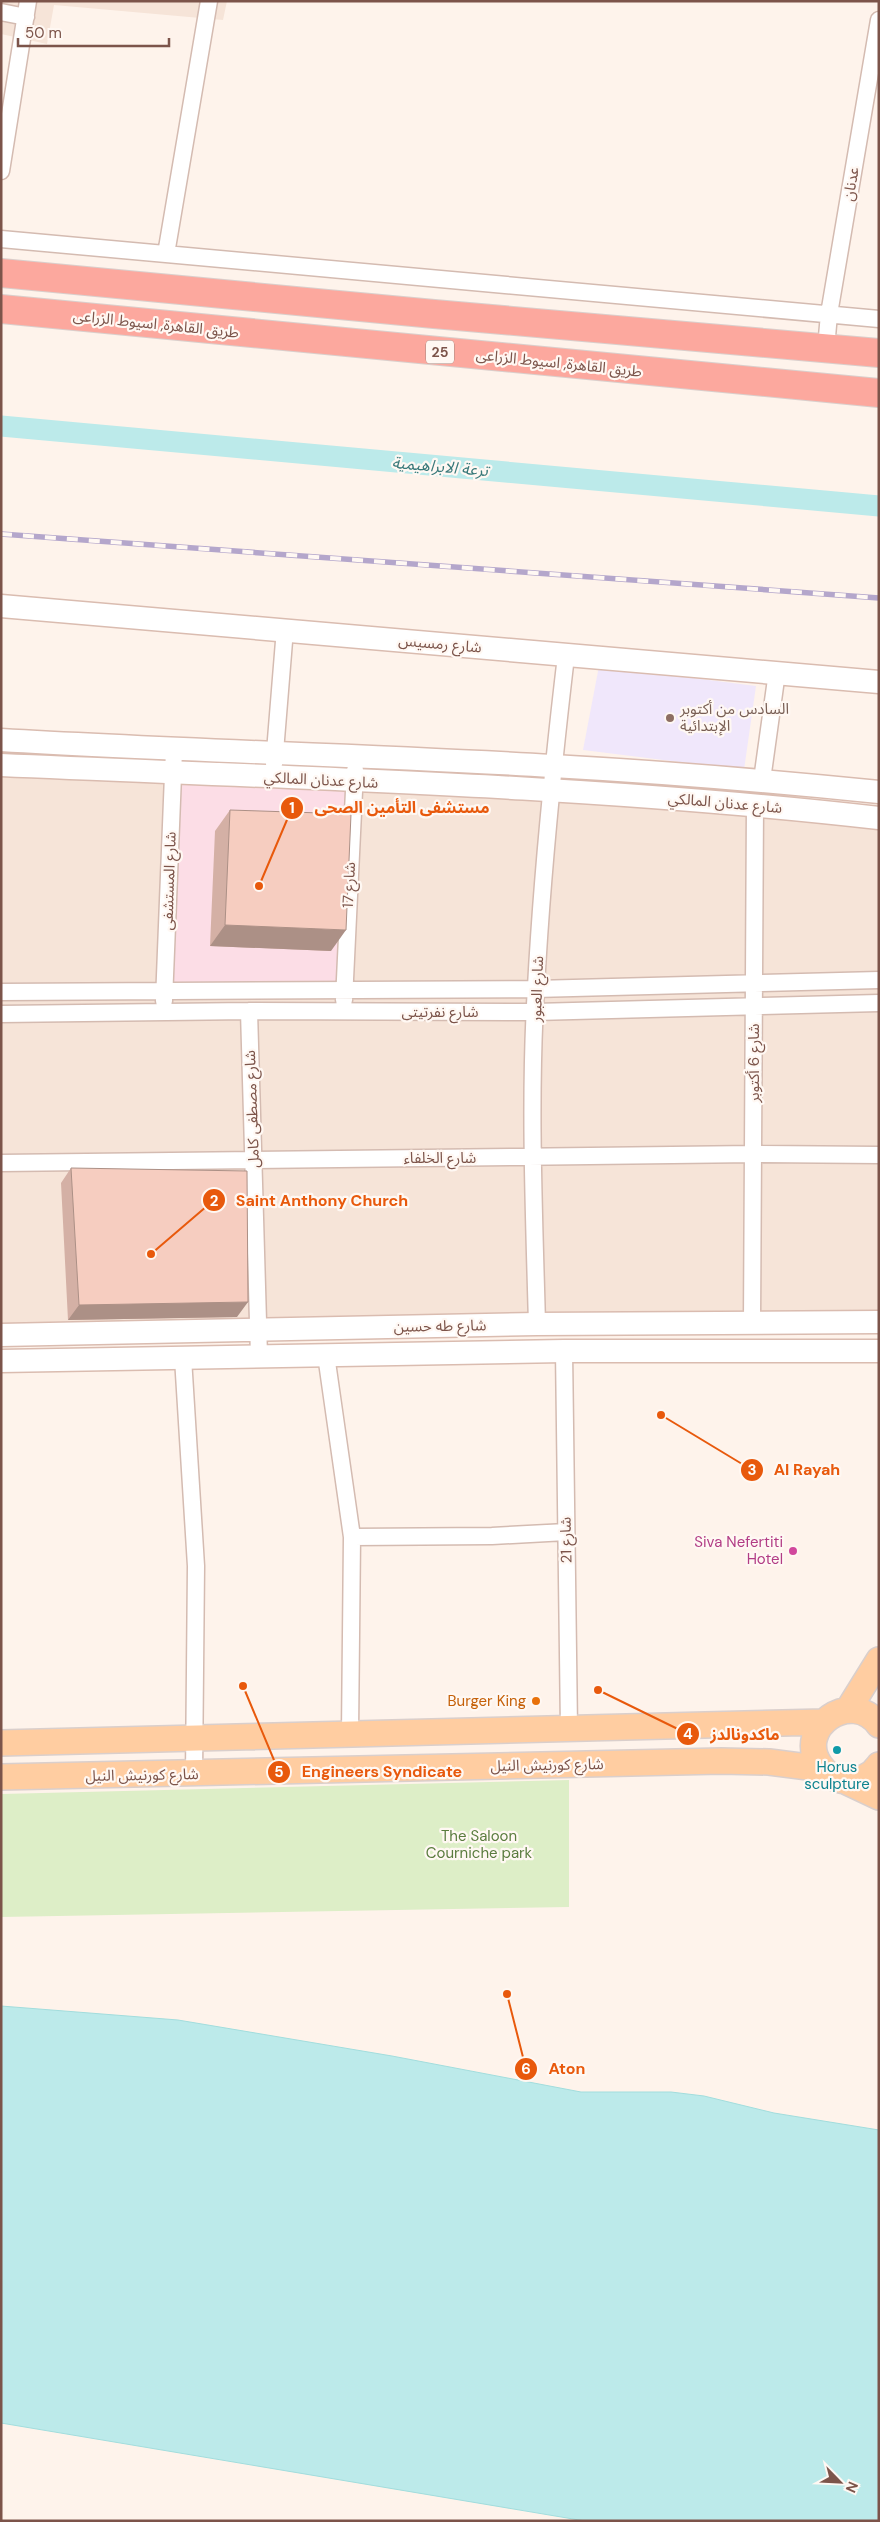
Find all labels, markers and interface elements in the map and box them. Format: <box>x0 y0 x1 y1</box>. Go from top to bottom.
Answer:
scale bar <box>18 15 169 47</box>
text: 50 m <box>25 23 62 43</box>
street label: عدنان <box>838 165 864 203</box>
street label: طريق القاهرة, اسيوط الزراعى <box>72 305 240 343</box>
road number: 25 <box>426 341 454 364</box>
street label: طريق القاهرة, اسيوط الزراعى <box>475 344 643 382</box>
water label: ترعة الابراهيمية <box>391 452 491 481</box>
street label: شارع رمسيس <box>397 630 483 660</box>
place label: السادس من أكتوبر الإبتدائية <box>679 699 789 736</box>
marker: السادس من أكتوبر الإبتدائية <box>664 712 676 724</box>
street label: شارع عدنان المالكي <box>263 767 379 795</box>
street label: شارع عدنان المالكي <box>667 788 783 820</box>
callout: مستشفى التأمين الصحى <box>279 792 499 823</box>
text: مستشفى التأمين الصحى <box>314 797 490 818</box>
text: 1 <box>289 798 295 818</box>
street label: شارع المستشفى <box>157 831 183 931</box>
street label: شارع 17 <box>338 861 362 909</box>
street label: شارع العبور <box>526 955 550 1024</box>
street label: شارع نفرتيتى <box>402 1002 479 1024</box>
street label: شارع 6 أكتوبر <box>744 1023 766 1104</box>
street label: شارع مصطفى كامل <box>240 1049 266 1168</box>
street label: شارع الخلفاء <box>404 1148 477 1170</box>
callout: Saint Anthony Church <box>201 1185 419 1216</box>
text: Saint Anthony Church <box>236 1190 408 1211</box>
text: 2 <box>210 1191 219 1211</box>
street label: شارع طه حسين <box>393 1315 487 1339</box>
callout: Al Rayah <box>739 1454 851 1485</box>
text: Al Rayah <box>774 1459 840 1480</box>
text: 3 <box>747 1460 757 1480</box>
street label: شارع 21 <box>556 1516 578 1563</box>
place label: Siva Nefertiti Hotel <box>694 1532 783 1569</box>
marker: Siva Nefertiti Hotel <box>787 1545 799 1557</box>
place label: Burger King <box>448 1691 526 1711</box>
marker: Burger King <box>530 1695 542 1707</box>
callout: ماكدونالدز <box>676 1719 790 1750</box>
text: 4 <box>683 1724 693 1744</box>
text: ماكدونالدز <box>709 1724 780 1745</box>
marker: Horus sculpture <box>831 1744 843 1756</box>
street label: شارع كورنيش النيل <box>490 1754 604 1778</box>
callout: Engineers Syndicate <box>266 1756 472 1787</box>
place label: Horus sculpture <box>804 1757 870 1794</box>
text: Engineers Syndicate <box>302 1761 462 1782</box>
text: 5 <box>274 1762 284 1782</box>
street label: شارع كورنيش النيل <box>85 1764 199 1788</box>
park label: The Saloon Courniche park <box>426 1826 533 1863</box>
callout: Aton <box>514 2053 596 2084</box>
text: Aton <box>549 2058 585 2079</box>
text: 6 <box>521 2059 531 2079</box>
north arrow <box>815 2457 865 2507</box>
text: N <box>842 2479 862 2496</box>

